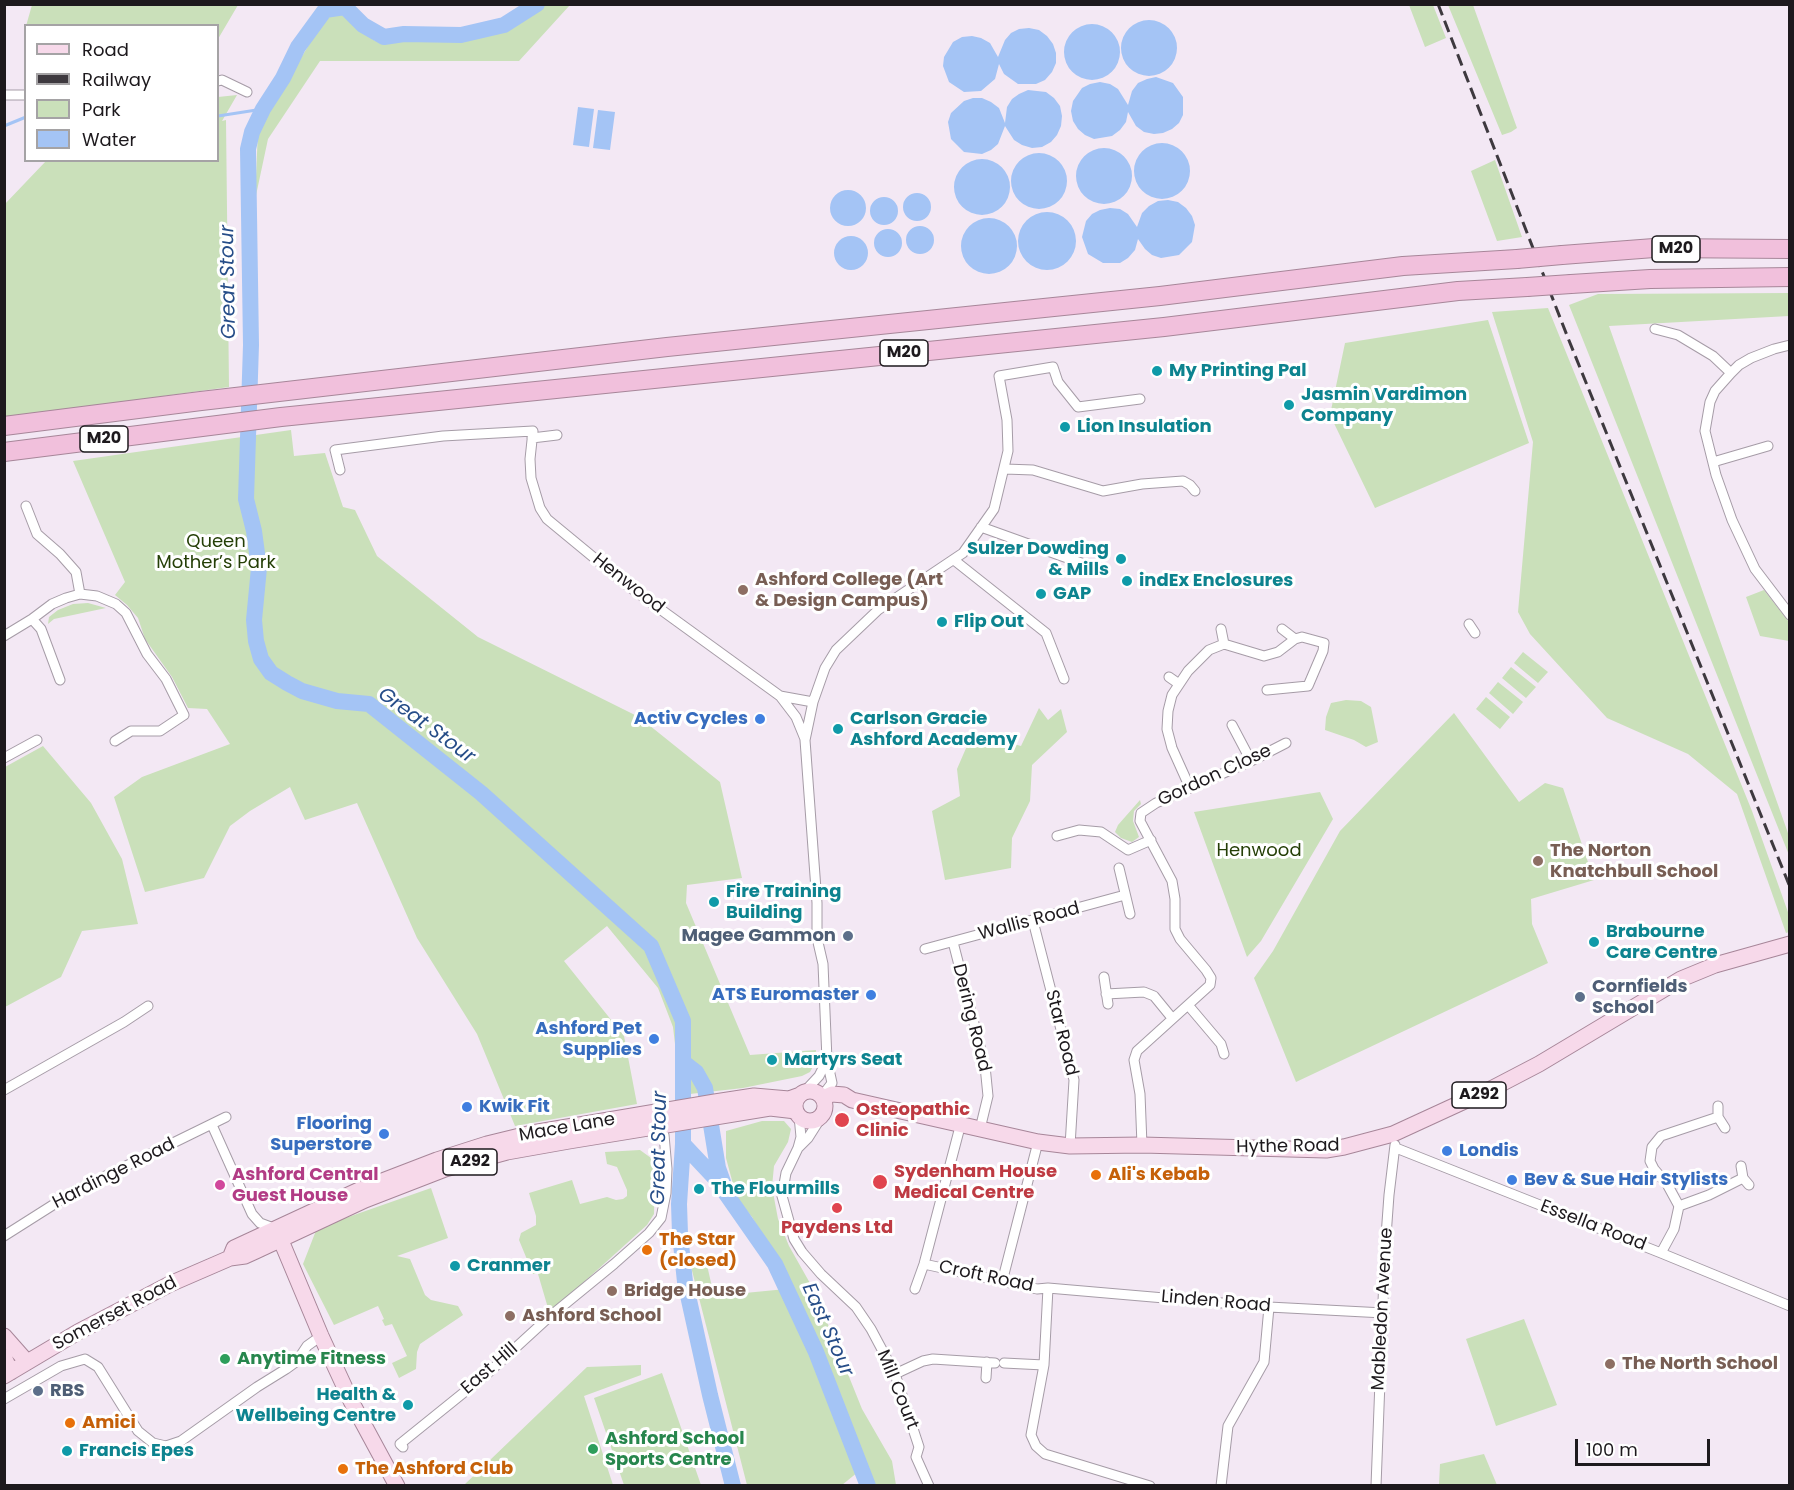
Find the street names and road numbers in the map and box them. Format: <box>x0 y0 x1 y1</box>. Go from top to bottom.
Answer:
road number: M20 <box>1652 236 1700 262</box>
road number: M20 <box>880 340 928 366</box>
road number: M20 <box>80 426 128 452</box>
street label: Henwood <box>588 549 668 619</box>
street label: Gordon Close <box>1155 740 1275 812</box>
street label: Wallis Road <box>976 898 1082 946</box>
street label: Dering Road <box>947 962 995 1074</box>
street label: Star Road <box>1040 988 1082 1078</box>
road number: A292 <box>1452 1082 1506 1108</box>
street label: Mace Lane <box>517 1109 617 1147</box>
street label: Hardinge Road <box>49 1134 179 1214</box>
street label: Hythe Road <box>1236 1135 1340 1159</box>
road number: A292 <box>443 1149 497 1175</box>
street label: Essella Road <box>1537 1196 1649 1256</box>
street label: Mabledon Avenue <box>1368 1227 1398 1391</box>
street label: Croft Road <box>937 1256 1035 1298</box>
street label: Somerset Road <box>49 1272 181 1356</box>
street label: Linden Road <box>1160 1286 1272 1318</box>
street label: East Hill <box>457 1339 523 1399</box>
street label: Mill Court <box>871 1347 923 1433</box>

